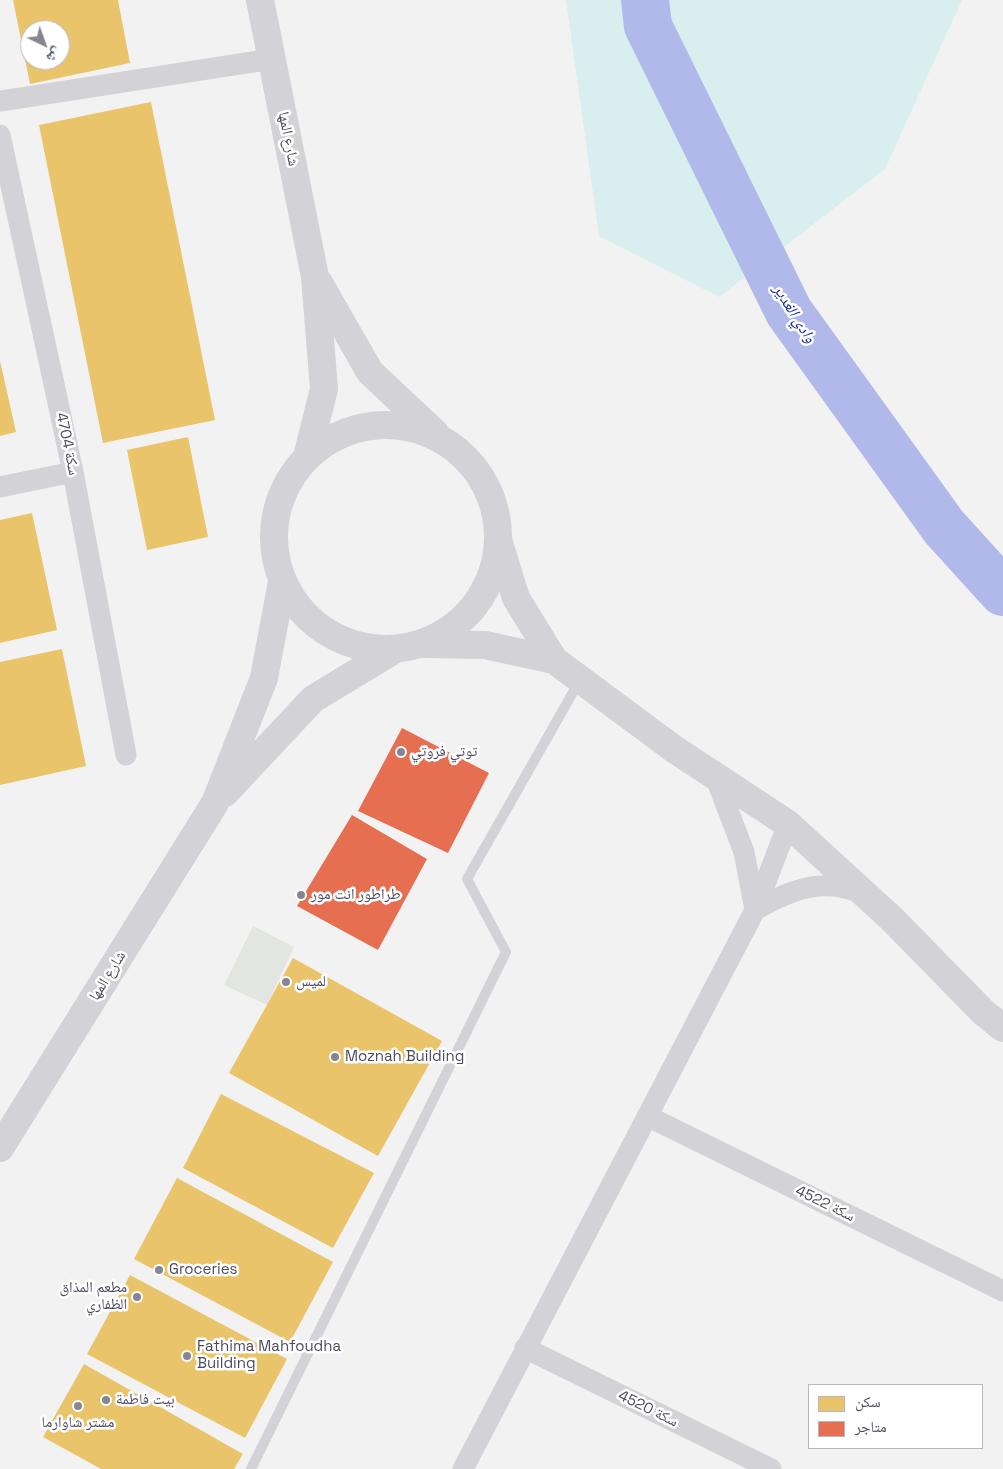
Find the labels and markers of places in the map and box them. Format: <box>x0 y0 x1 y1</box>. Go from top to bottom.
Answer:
place label: توتي فروتي <box>411 743 477 761</box>
marker: توتي فروتي <box>395 746 407 758</box>
place label: طراطور انت مور <box>311 886 401 904</box>
marker: طراطور انت مور <box>295 889 307 901</box>
place label: لميس <box>296 973 326 991</box>
marker: لميس <box>280 976 292 988</box>
place label: Moznah Building <box>345 1048 464 1066</box>
marker: Moznah Building <box>329 1051 341 1063</box>
place label: Groceries <box>169 1261 238 1279</box>
marker: Groceries <box>153 1264 165 1276</box>
place label: مطعم المذاق الظفاري <box>59 1279 127 1314</box>
marker: مطعم المذاق الظفاري <box>131 1291 143 1303</box>
place label: Fathima Mahfoudha Building <box>197 1338 341 1373</box>
marker: Fathima Mahfoudha Building <box>181 1350 193 1362</box>
place label: بيت فاطمة <box>116 1391 175 1409</box>
marker: بيت فاطمة <box>100 1394 112 1406</box>
marker: مشتر شاوارما <box>72 1400 84 1412</box>
place label: مشتر شاوارما <box>42 1414 114 1432</box>

